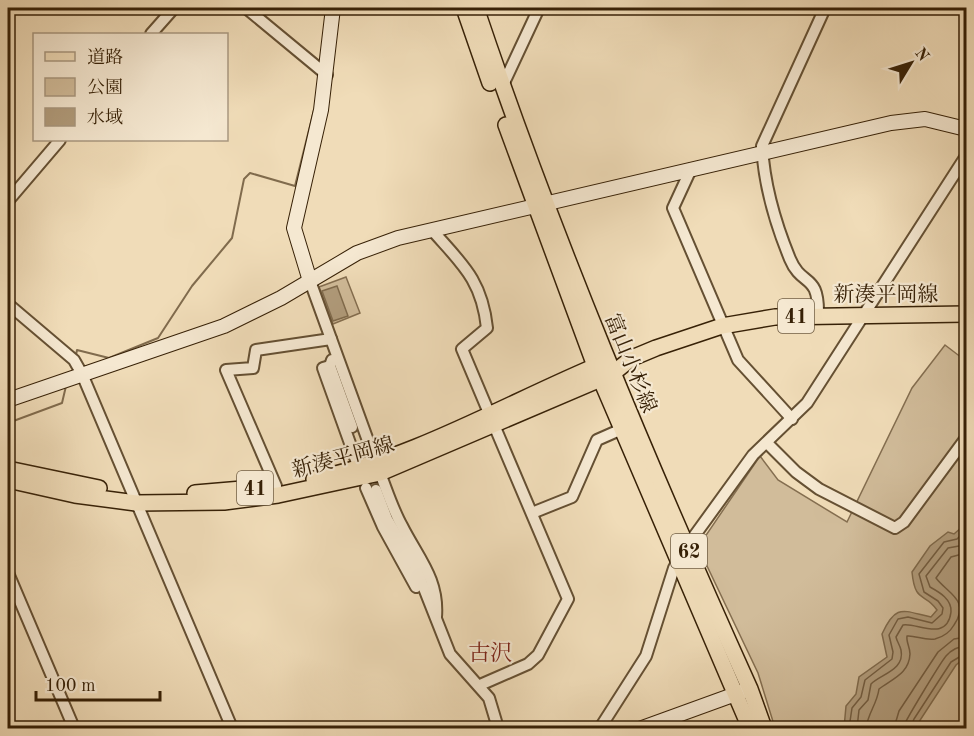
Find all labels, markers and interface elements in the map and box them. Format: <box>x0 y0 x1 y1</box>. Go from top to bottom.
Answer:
legend <box>33 33 228 141</box>
north arrow <box>881 33 941 93</box>
text: N <box>911 45 932 65</box>
text: 道路 <box>87 47 123 67</box>
text: 公園 <box>87 78 123 97</box>
text: 水域 <box>87 107 123 127</box>
street label: 新湊平岡線 <box>834 283 939 306</box>
road number: 41 <box>778 299 814 333</box>
street label: 富山小杉線 <box>600 310 661 416</box>
street label: 新湊平岡線 <box>289 433 397 482</box>
road number: 41 <box>237 471 273 505</box>
road number: 62 <box>671 534 707 568</box>
district label: 古沢 <box>468 641 512 665</box>
scale bar <box>36 664 160 702</box>
text: 100 m <box>45 677 96 695</box>

